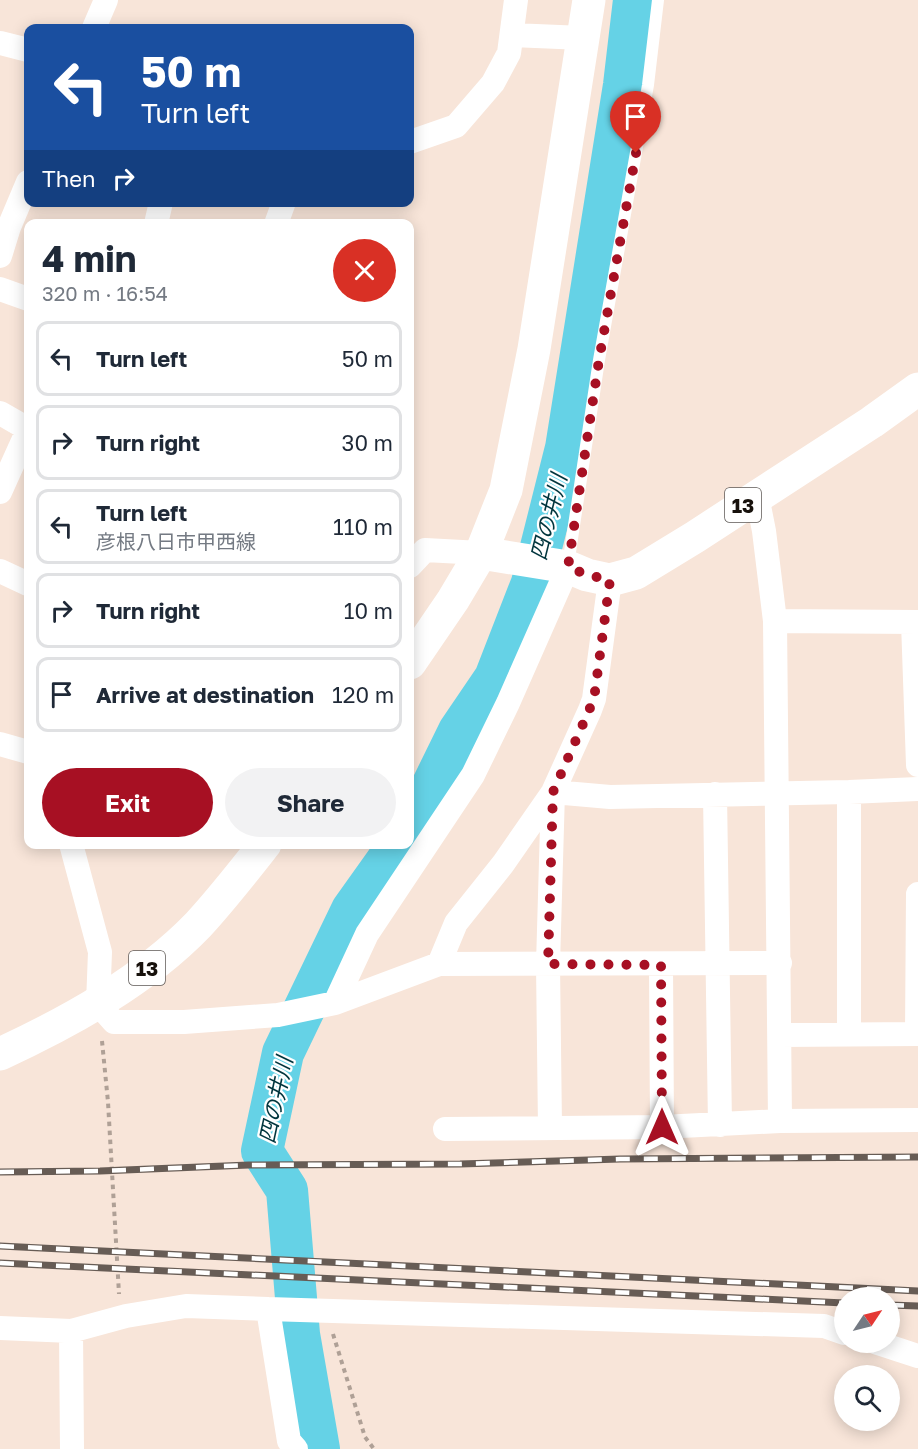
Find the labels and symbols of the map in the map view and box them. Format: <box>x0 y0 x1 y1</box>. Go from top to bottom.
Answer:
pin <box>610 91 661 153</box>
water label: 四の井川 <box>524 469 572 563</box>
road number: 13 <box>725 488 761 522</box>
road number: 13 <box>129 951 165 985</box>
water label: 四の井川 <box>253 1052 298 1146</box>
position arrow <box>630 1095 694 1159</box>
north arrow <box>834 1287 900 1353</box>

